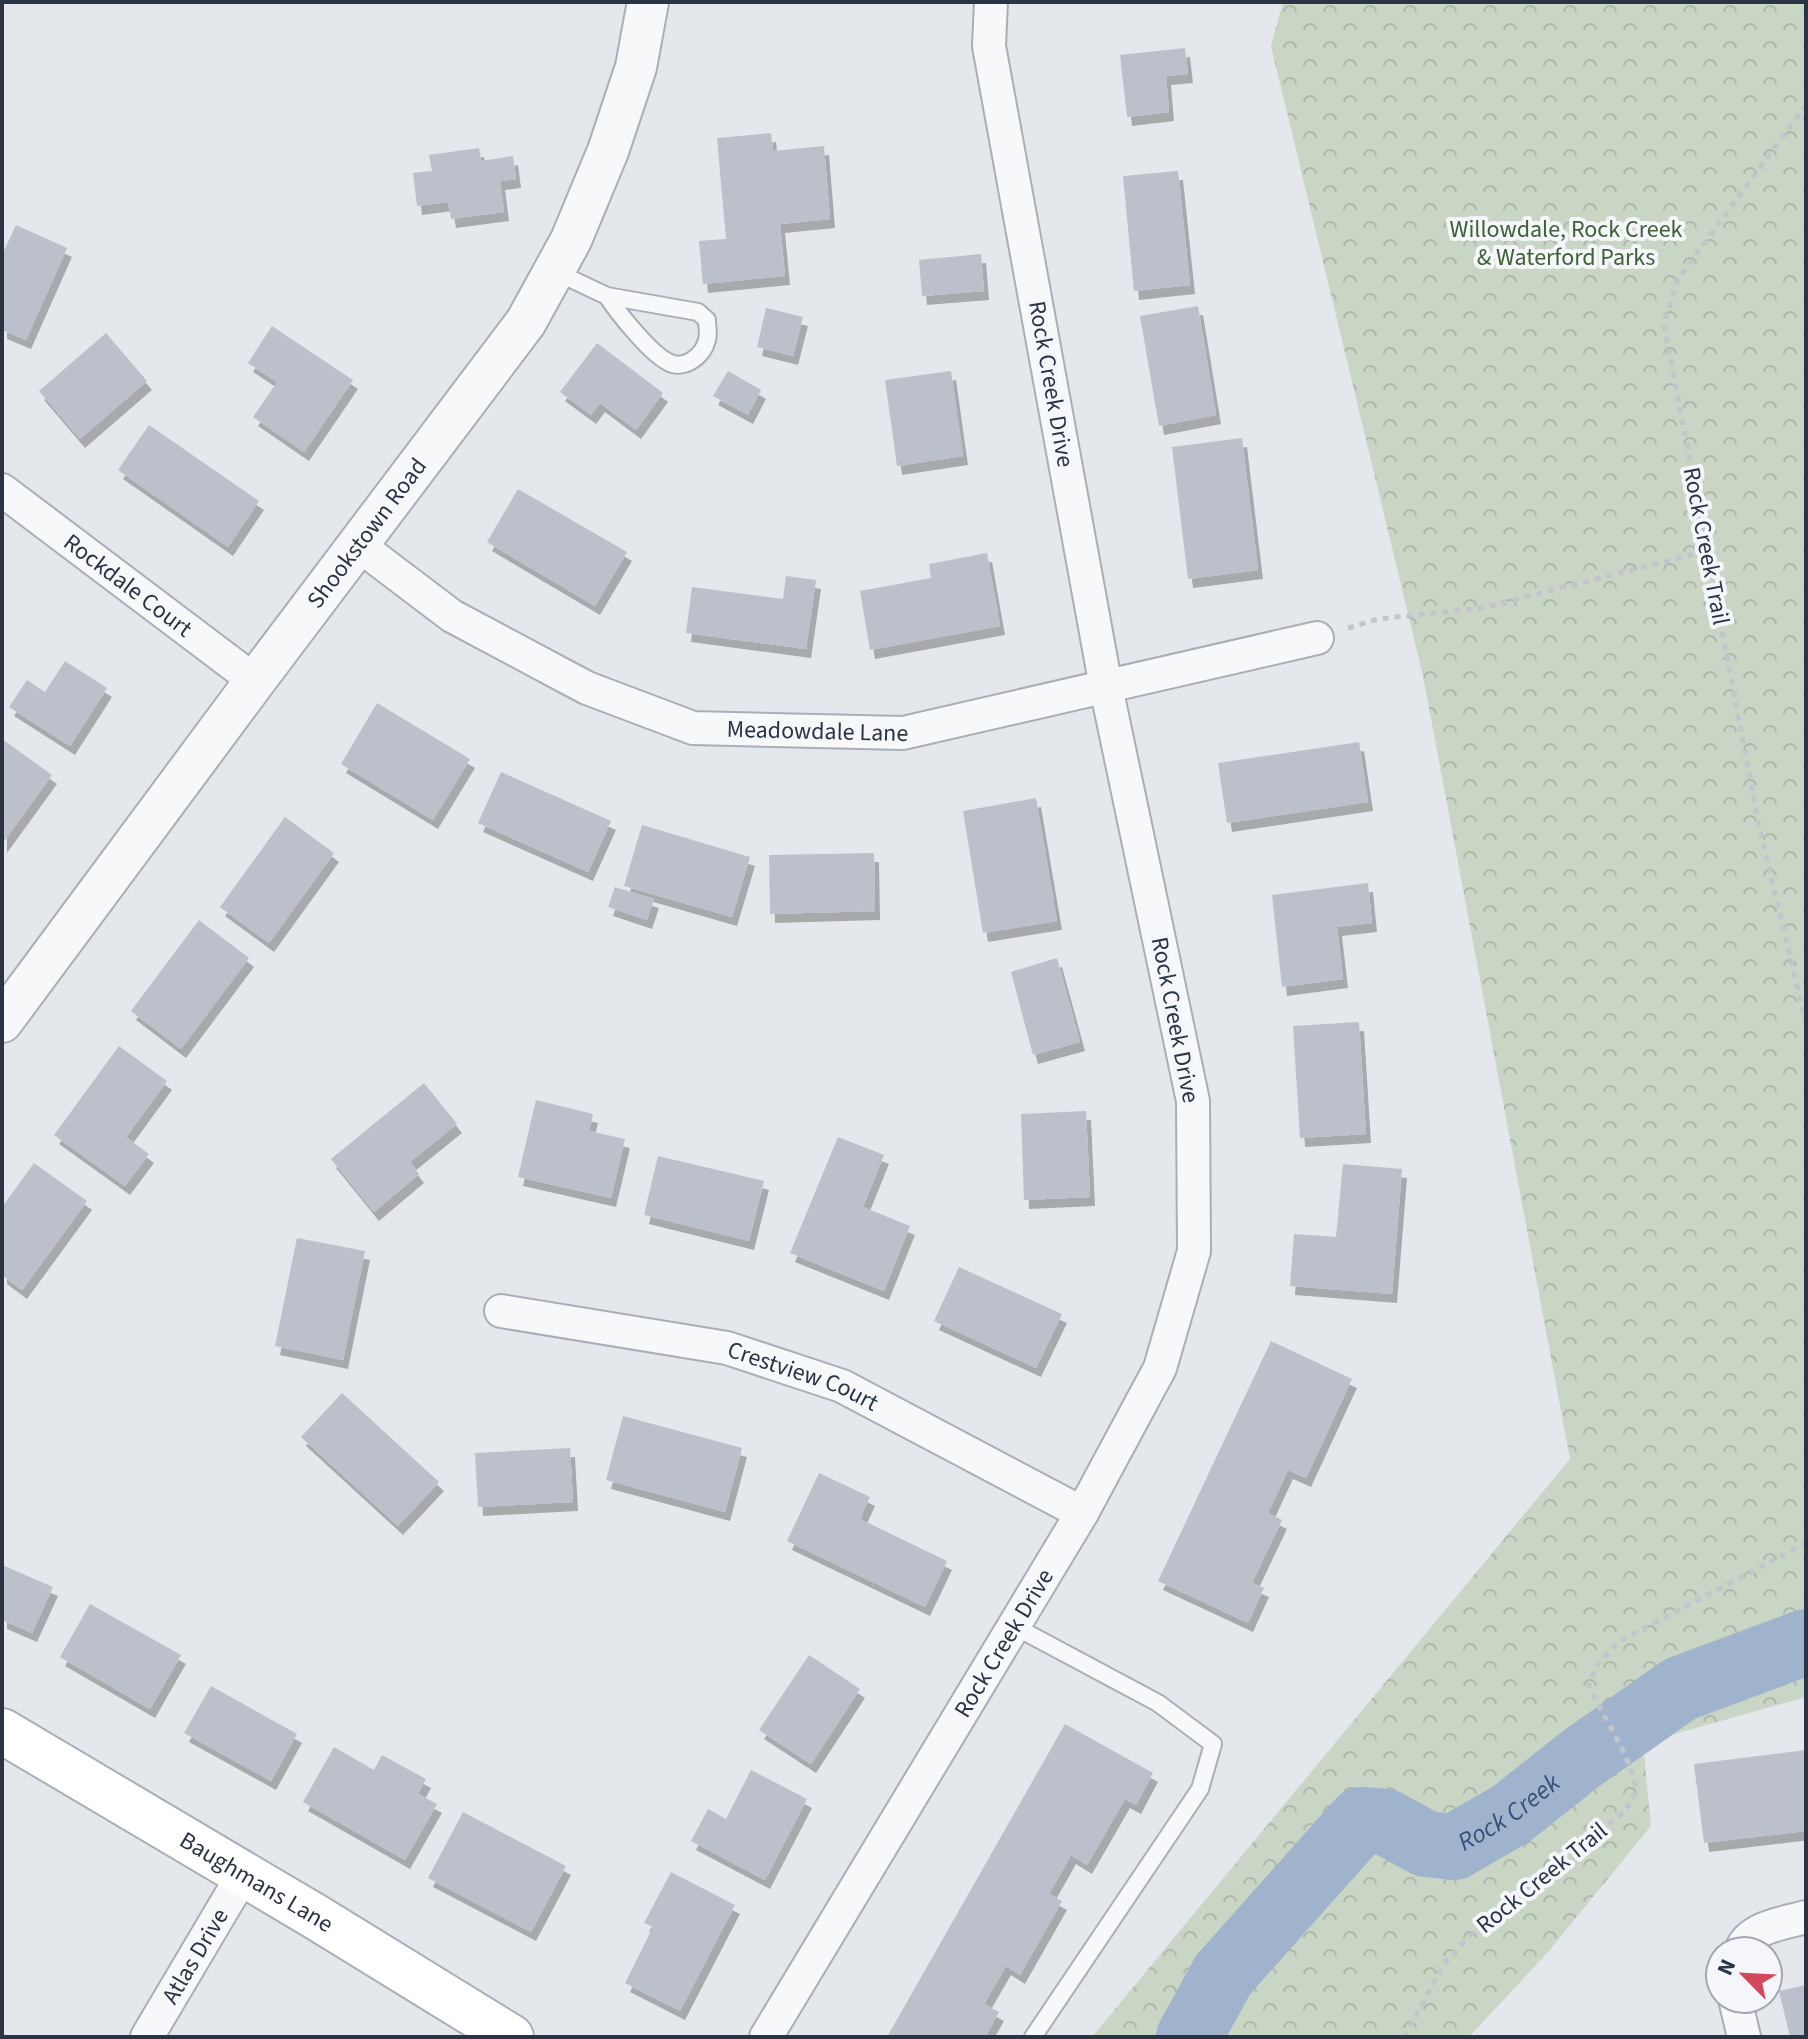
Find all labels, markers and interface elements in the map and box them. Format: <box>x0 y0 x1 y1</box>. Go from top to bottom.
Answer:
park label: Willowdale, Rock Creek & Waterford Parks <box>1450 212 1683 275</box>
street label: Rock Creek Drive <box>1019 298 1083 470</box>
street label: Shookstown Road <box>298 450 435 616</box>
street label: Rock Creek Trail <box>1674 464 1738 628</box>
street label: Rockdale Court <box>56 525 200 645</box>
street label: Meadowdale Lane <box>726 711 909 751</box>
street label: Rock Creek Drive <box>1142 934 1208 1106</box>
street label: Crestview Court <box>723 1332 885 1420</box>
street label: Rock Creek Drive <box>945 1562 1062 1724</box>
water label: Rock Creek <box>1450 1764 1568 1860</box>
street label: Rock Creek Trail <box>1469 1814 1615 1942</box>
street label: Baughmans Lane <box>173 1823 340 1941</box>
street label: Atlas Drive <box>153 1902 237 2011</box>
north arrow <box>1704 1935 1784 2015</box>
text: N <box>1709 1954 1744 1980</box>

